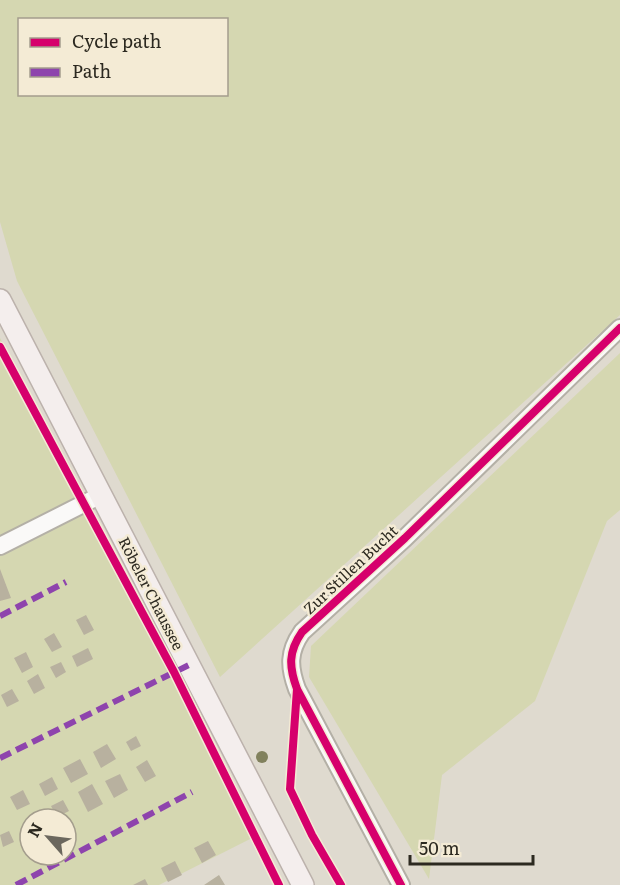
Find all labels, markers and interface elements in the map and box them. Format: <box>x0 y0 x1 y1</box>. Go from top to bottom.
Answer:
legend <box>18 18 228 96</box>
text: Cycle path <box>72 27 161 54</box>
text: Path <box>72 57 111 84</box>
street label: Zur Stillen Bucht <box>298 519 402 619</box>
street label: Röbeler Chaussee <box>113 532 191 654</box>
north arrow <box>18 807 78 867</box>
text: N <box>20 818 48 841</box>
scale bar <box>410 828 533 866</box>
text: 50 m <box>419 834 460 861</box>

